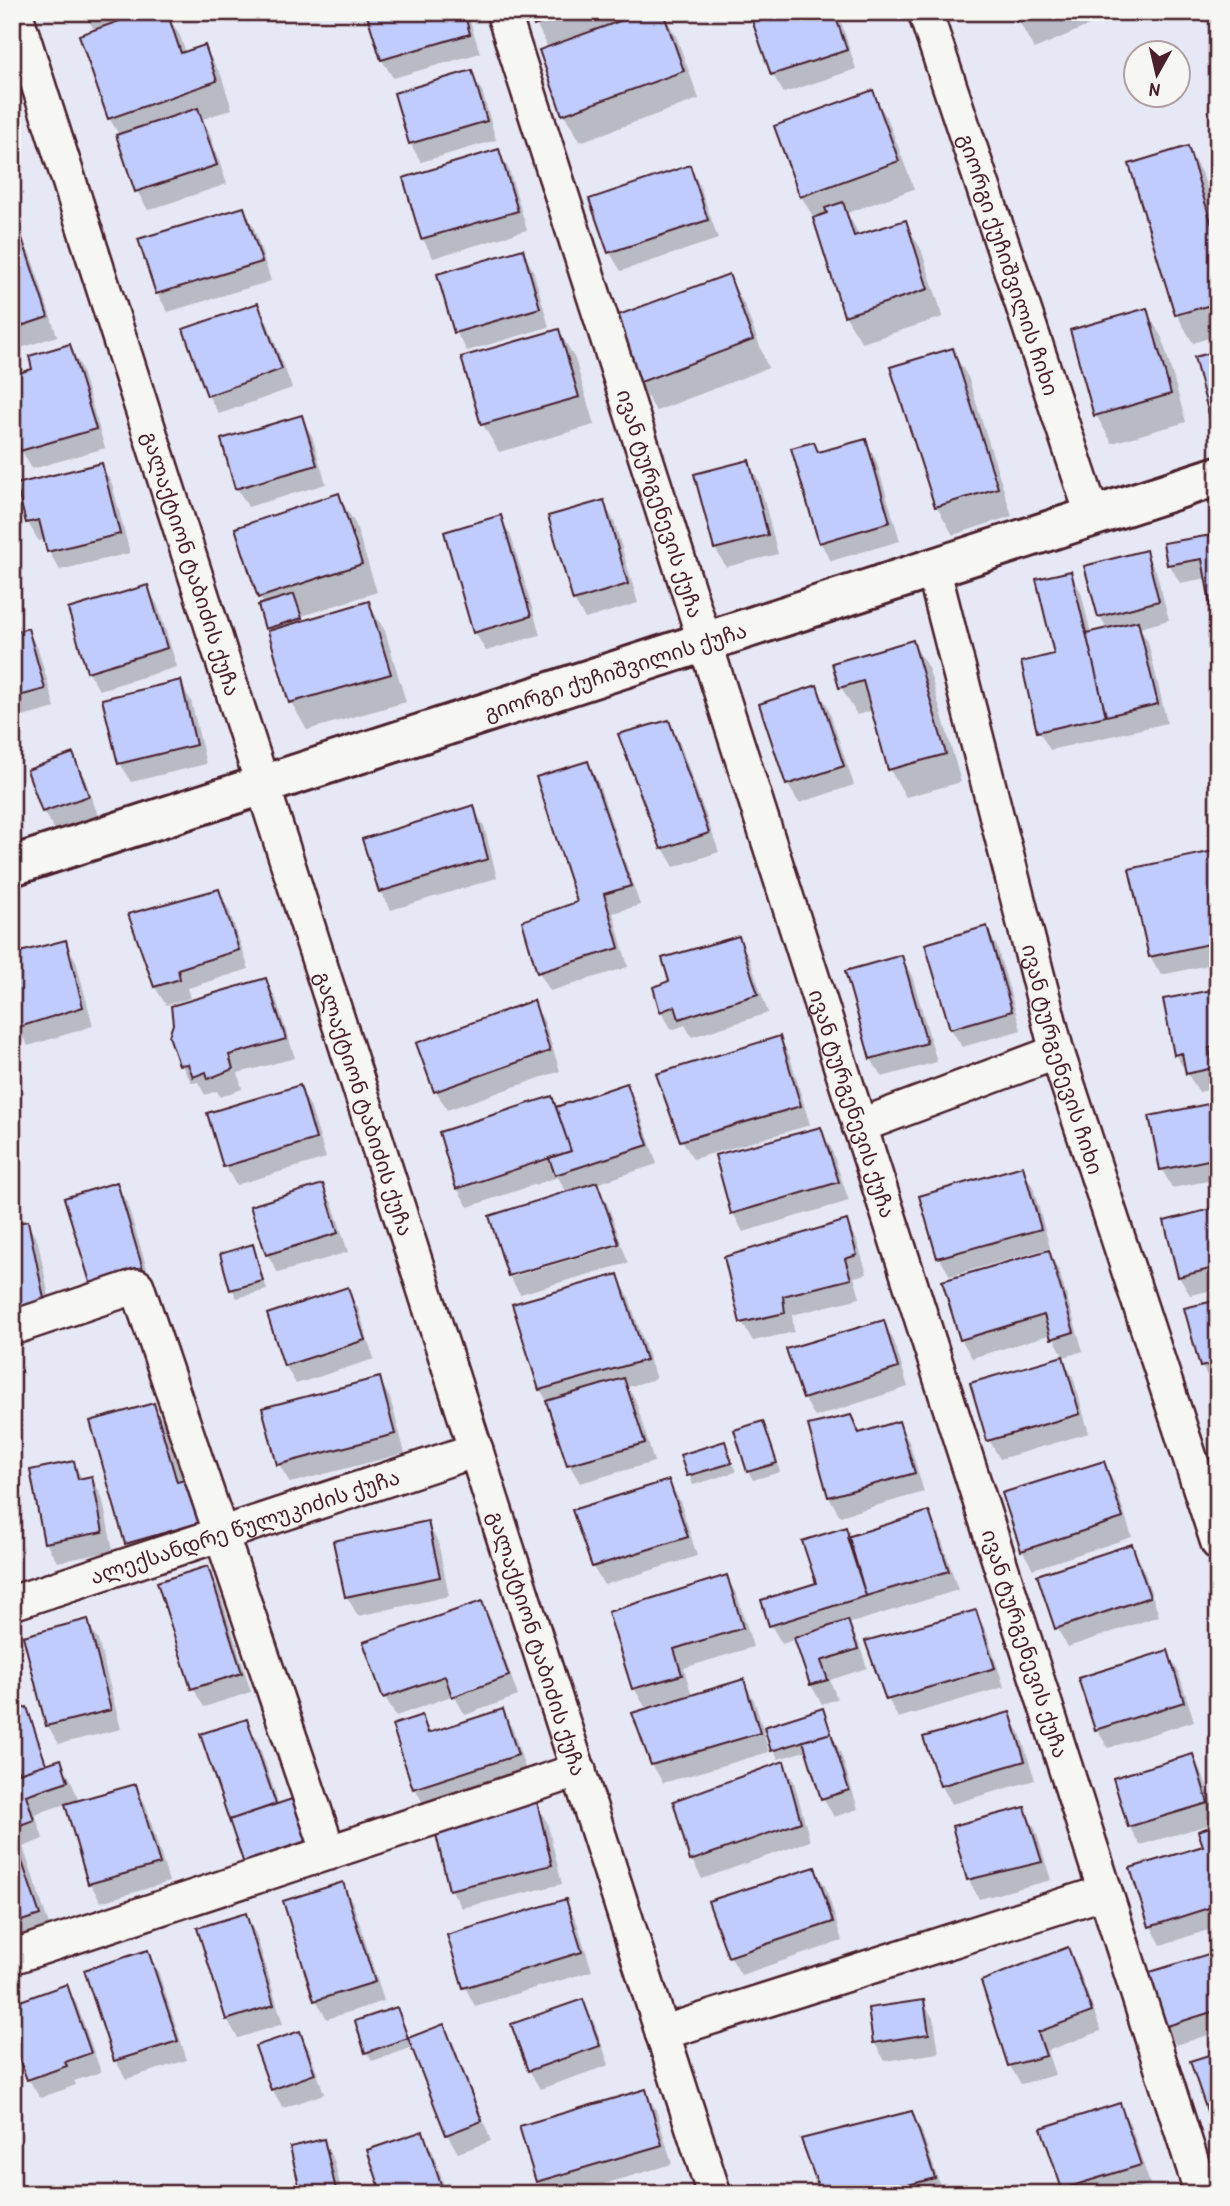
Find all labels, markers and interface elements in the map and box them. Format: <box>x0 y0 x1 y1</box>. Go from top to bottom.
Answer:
north arrow <box>1122 38 1192 108</box>
text: N <box>1148 77 1161 104</box>
street label: გიორგი ქუჩიშვილის ჩიხი <box>952 130 1066 399</box>
street label: ივან ტურგენევის ქუჩა <box>610 385 711 621</box>
street label: გალაქტიონ ტაბიძის ქუჩა <box>136 427 248 699</box>
street label: გიორგი ქუჩიშვილის ქუჩა <box>480 615 750 727</box>
street label: ივან ტურგენევის ჩიხი <box>1015 941 1111 1178</box>
street label: გალაქტიონ ტაბიძის ქუჩა <box>309 967 421 1239</box>
street label: ივან ტურგენევის ქუჩა <box>802 985 903 1221</box>
street label: ალექსანდრე წულუკიძის ქუჩა <box>86 1462 403 1591</box>
street label: გალაქტიონ ტაბიძის ქუჩა <box>482 1507 594 1779</box>
street label: ივან ტურგენევის ქუჩა <box>975 1525 1076 1761</box>

